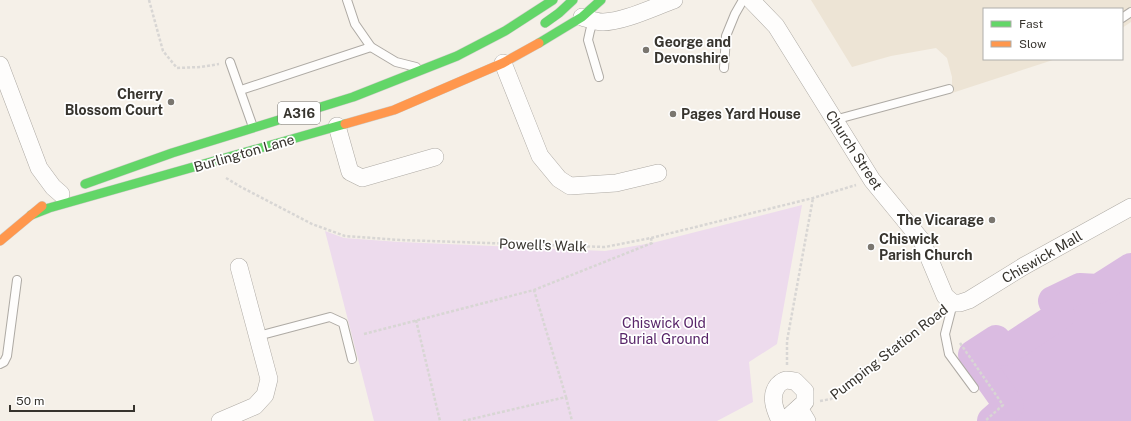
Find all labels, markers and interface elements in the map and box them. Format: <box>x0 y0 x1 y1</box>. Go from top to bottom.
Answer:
legend <box>983 8 1123 60</box>
text: Fast <box>1019 17 1044 31</box>
place label: George and Devonshire <box>654 34 731 66</box>
text: Slow <box>1019 37 1047 51</box>
marker: George and Devonshire <box>641 45 651 55</box>
place label: Cherry Blossom Court <box>65 86 163 118</box>
marker: Cherry Blossom Court <box>166 97 176 107</box>
road number: A316 <box>278 102 320 124</box>
place label: Pages Yard House <box>681 106 801 122</box>
street label: Church Street <box>822 107 886 193</box>
marker: Pages Yard House <box>668 109 678 119</box>
street label: Burlington Lane <box>192 131 296 175</box>
place label: The Vicarage <box>897 212 984 228</box>
marker: The Vicarage <box>987 215 997 225</box>
street label: Chiswick Mall <box>999 228 1085 286</box>
place label: Chiswick Parish Church <box>879 231 973 263</box>
street label: Powell's Walk <box>499 235 587 255</box>
marker: Chiswick Parish Church <box>866 242 876 252</box>
street label: Pumping Station Road <box>827 301 951 403</box>
park label: Chiswick Old Burial Ground <box>619 315 709 347</box>
scale bar <box>10 387 134 413</box>
text: 50 m <box>16 394 44 408</box>

